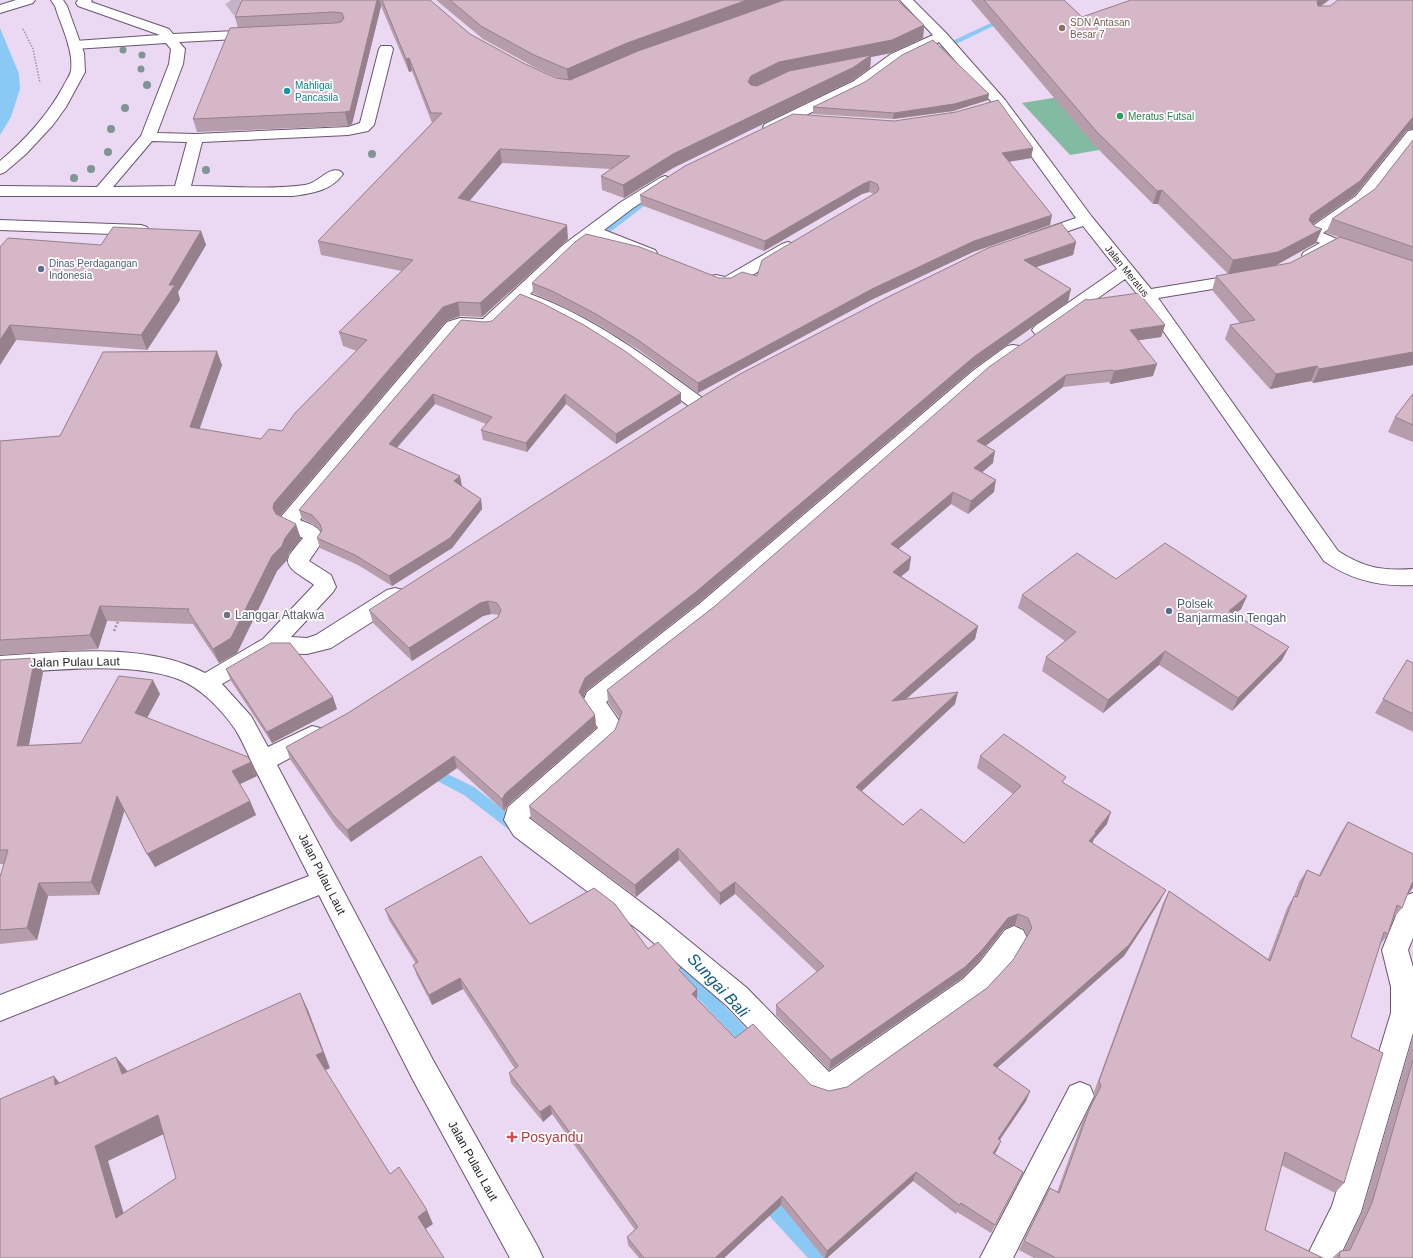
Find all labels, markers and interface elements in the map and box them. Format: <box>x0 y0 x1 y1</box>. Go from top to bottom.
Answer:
place label: SDN Antasan Besar 7 <box>1070 17 1130 40</box>
marker: SDN Antasan Besar 7 <box>1057 23 1067 33</box>
place label: Mahligai Pancasila <box>295 80 339 103</box>
marker: Mahligai Pancasila <box>282 86 292 96</box>
marker: Meratus Futsal <box>1115 111 1125 121</box>
place label: Meratus Futsal <box>1128 111 1194 122</box>
street label: Jalan Meratus <box>1103 243 1151 299</box>
place label: Dinas Perdagangan Indonesia <box>49 258 137 281</box>
marker: Dinas Perdagangan Indonesia <box>36 264 46 274</box>
place label: Polsek Banjarmasin Tengah <box>1177 597 1286 625</box>
marker: Polsek Banjarmasin Tengah <box>1164 606 1174 616</box>
place label: Langgar Attakwa <box>235 608 325 622</box>
marker: Langgar Attakwa <box>222 610 232 620</box>
street label: Jalan Pulau Laut <box>30 654 120 670</box>
street label: Jalan Pulau Laut <box>295 831 349 918</box>
water label: Sungai Bali <box>684 950 752 1021</box>
street label: Jalan Pulau Laut <box>445 1119 501 1204</box>
place label: Posyandu <box>521 1129 583 1145</box>
marker: Posyandu <box>506 1131 518 1143</box>

